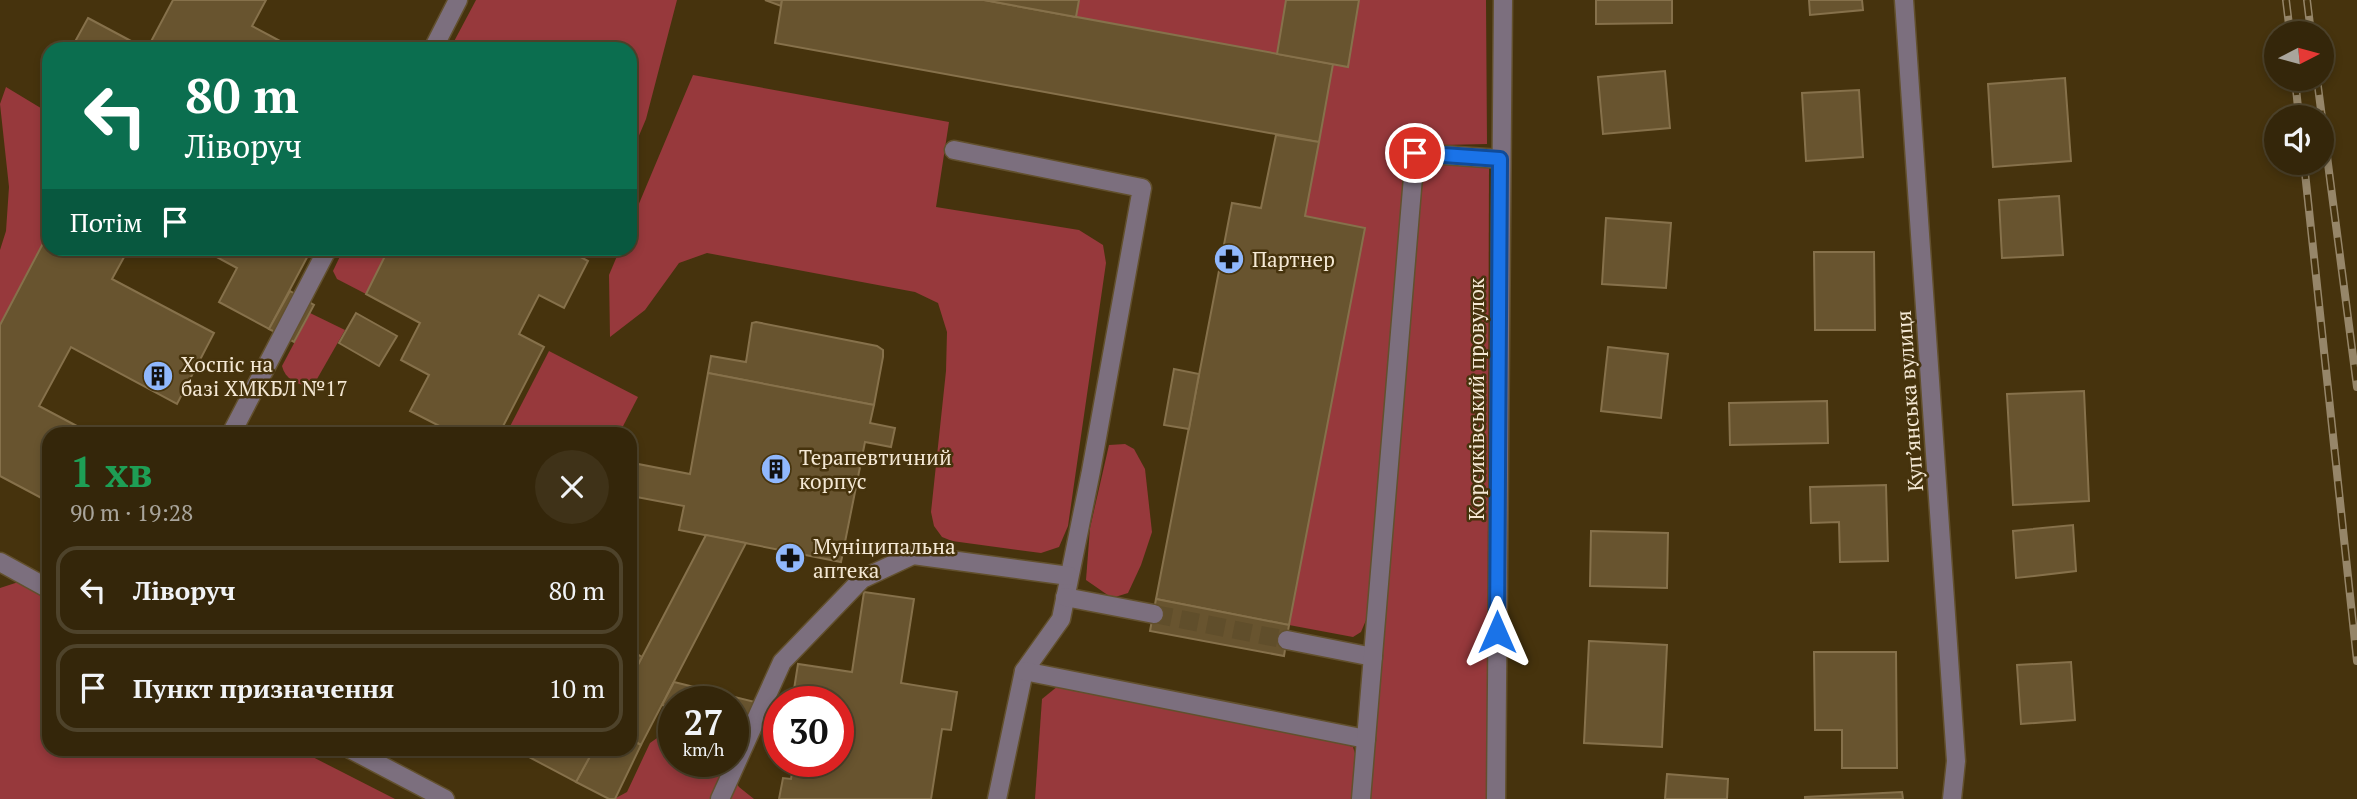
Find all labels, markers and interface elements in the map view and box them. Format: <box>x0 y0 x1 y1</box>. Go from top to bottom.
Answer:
north arrow <box>2264 21 2334 91</box>
map controls <box>2264 21 2334 175</box>
text: 80 m <box>185 62 299 127</box>
icon: left <box>70 70 161 161</box>
button: sound <box>2264 105 2334 175</box>
pin <box>1385 123 1445 183</box>
text: Ліворуч <box>185 125 302 167</box>
icon: arrive <box>1396 134 1434 172</box>
icon: arrive <box>156 203 194 241</box>
text: Потім <box>70 205 142 239</box>
pharmacy icon: Партнер <box>1212 242 1246 276</box>
place label: Партнер <box>1252 245 1335 273</box>
street label: Корсиківський провулок <box>1462 277 1490 520</box>
street label: Куп’янська вулиця <box>1889 309 1929 493</box>
place label: Хоспіс на базі ХМКБЛ №17 <box>181 350 348 402</box>
building icon: Хоспіс на базі ХМКБЛ №17 <box>141 359 175 393</box>
text: 1 хв <box>70 443 153 499</box>
place label: Терапевтичний корпус <box>799 443 952 495</box>
button: close <box>535 450 609 524</box>
building icon: Терапевтичний корпус <box>759 452 793 486</box>
text: 90 m · 19:28 <box>70 497 193 528</box>
place label: Муніципальна аптека <box>813 532 956 584</box>
pharmacy icon: Муніципальна аптека <box>773 541 807 575</box>
icon: left <box>74 571 112 609</box>
text: Ліворуч <box>133 573 236 607</box>
text: 80 m <box>549 573 605 607</box>
position arrow <box>1460 595 1534 669</box>
icon: arrive <box>74 669 112 707</box>
text: Пункт призначення <box>133 671 394 705</box>
text: 10 m <box>549 671 605 705</box>
speed limit sign: 30 <box>763 686 854 777</box>
text: 27 <box>684 699 723 745</box>
text: km/h <box>683 737 724 761</box>

